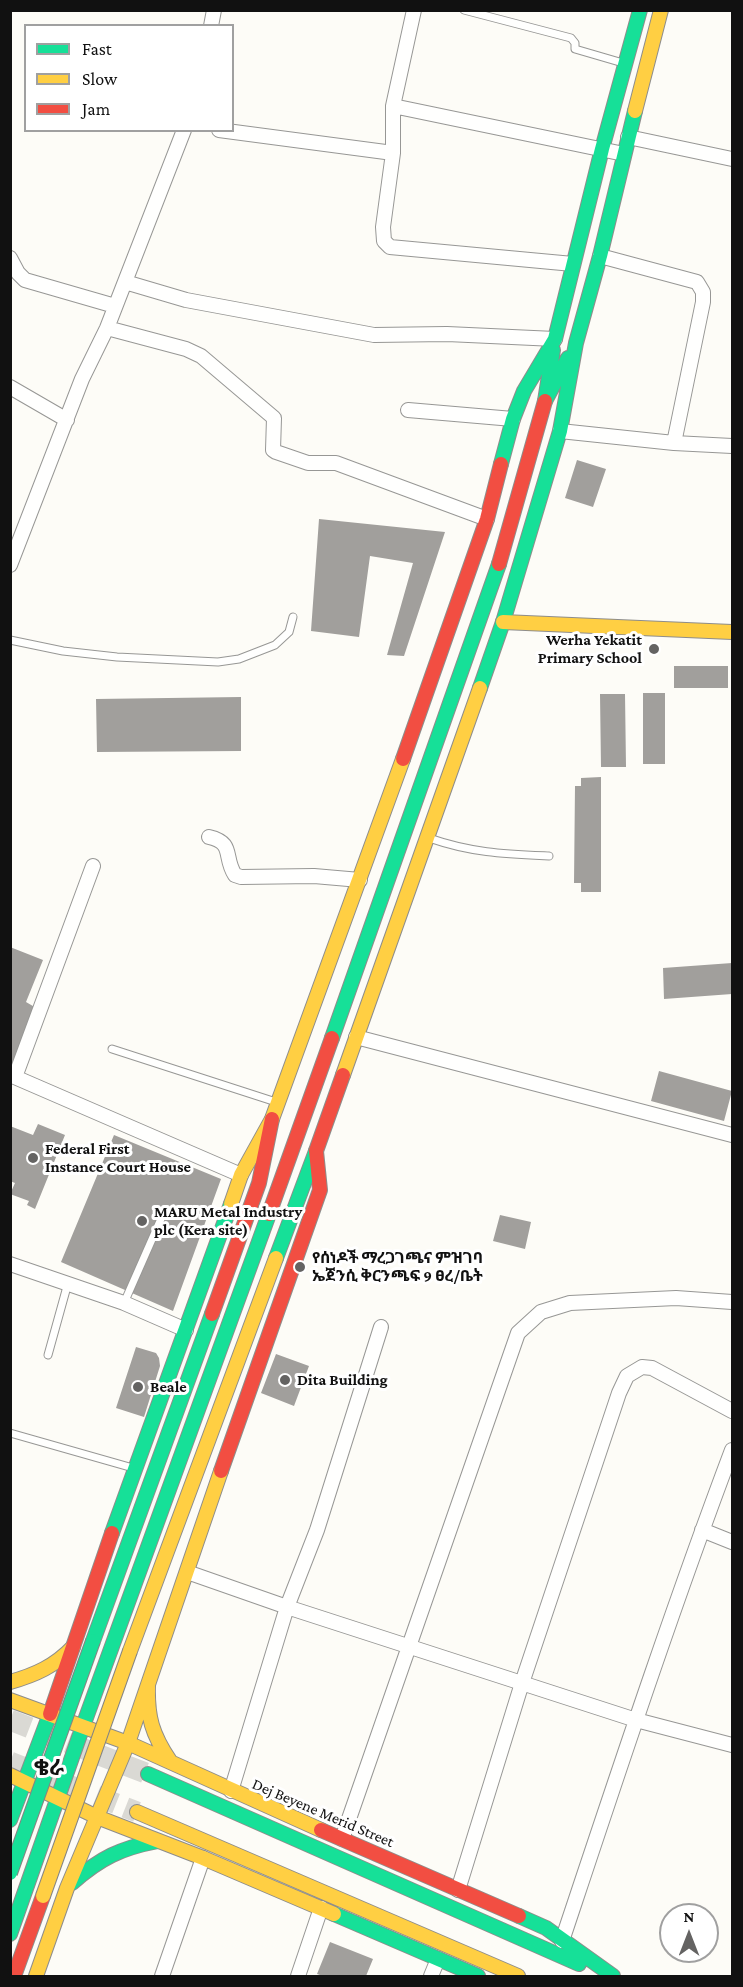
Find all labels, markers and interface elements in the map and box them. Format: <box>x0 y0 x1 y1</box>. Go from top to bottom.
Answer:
legend <box>24 24 234 132</box>
text: Fast <box>82 39 112 59</box>
text: Slow <box>82 69 117 89</box>
text: Jam <box>82 99 110 119</box>
place label: Werha Yekatit Primary School <box>538 630 642 668</box>
marker: Werha Yekatit Primary School <box>647 642 661 656</box>
place label: Federal First Instance Court House <box>45 1139 191 1177</box>
marker: Federal First Instance Court House <box>26 1151 40 1165</box>
place label: MARU Metal Industry plc (Kera site) <box>154 1202 302 1240</box>
marker: MARU Metal Industry plc (Kera site) <box>135 1214 149 1228</box>
place label: የሰነዶች ማረጋገጫና ምዝገባ ኤጀንሲ ቅርንጫፍ 9 ፀረ/ቤት <box>312 1248 483 1286</box>
marker: የሰነዶች ማረጋገጫና ምዝገባ ኤጀንሲ ቅርንጫፍ 9 ፀረ/ቤት <box>293 1260 307 1274</box>
place label: Dita Building <box>297 1370 388 1390</box>
marker: Dita Building <box>278 1373 292 1387</box>
place label: Beale <box>150 1377 187 1397</box>
marker: Beale <box>131 1380 145 1394</box>
district label: ቄራ <box>34 1755 64 1781</box>
street label: Dej Beyene Merid Street <box>249 1774 397 1852</box>
north arrow <box>659 1903 719 1963</box>
text: N <box>684 1908 694 1925</box>

